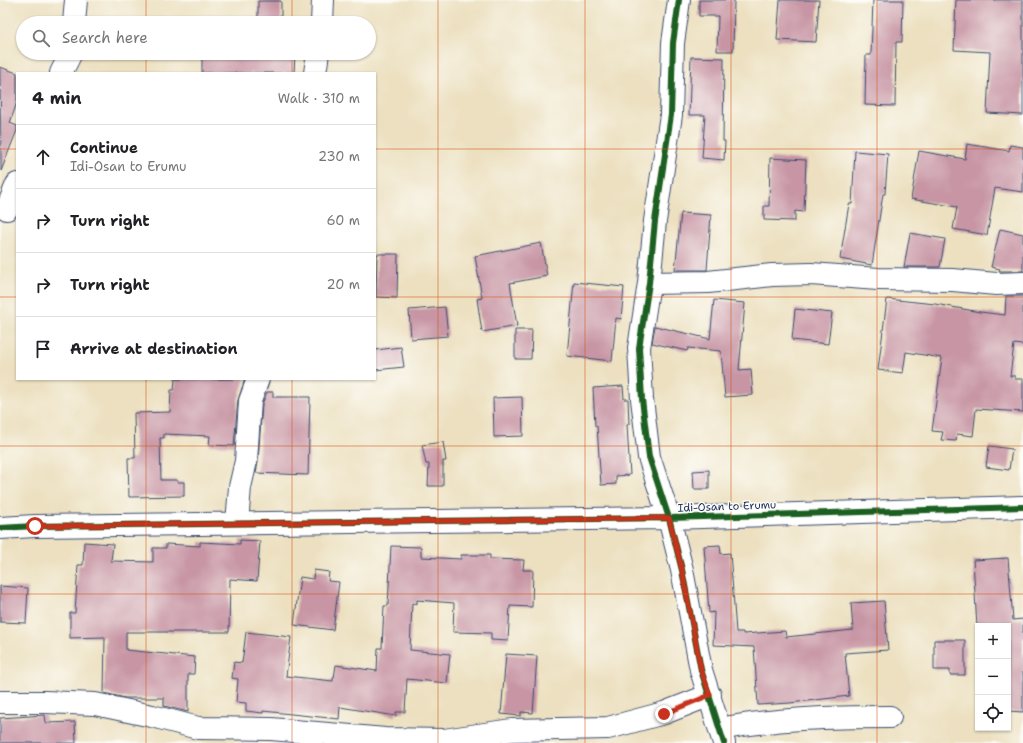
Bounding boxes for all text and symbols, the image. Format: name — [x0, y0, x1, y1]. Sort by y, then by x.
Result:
search box — [16, 16, 376, 60]
icon: search — [30, 27, 52, 49]
text: Search here — [62, 28, 148, 48]
text: 4 min — [32, 87, 82, 109]
text: Walk · 310 m — [278, 90, 360, 107]
text: Continue — [70, 138, 138, 158]
icon: ahead — [32, 146, 54, 168]
text: 230 m — [318, 148, 360, 165]
text: Idi-Osan to Erumu — [70, 158, 187, 175]
icon: right — [32, 210, 54, 232]
text: Turn right — [70, 211, 150, 231]
text: 60 m — [327, 212, 360, 229]
icon: right — [32, 274, 54, 296]
text: Turn right — [70, 275, 150, 295]
text: 20 m — [327, 276, 360, 293]
icon: arrive — [32, 338, 54, 360]
text: Arrive at destination — [70, 339, 238, 359]
street label: Idi-Osan to Erumu — [677, 497, 777, 516]
route start — [26, 517, 44, 535]
map controls — [975, 623, 1011, 731]
button: + — [975, 623, 1011, 659]
button: − — [975, 659, 1011, 695]
button: locate — [975, 695, 1011, 731]
route end — [655, 705, 673, 723]

